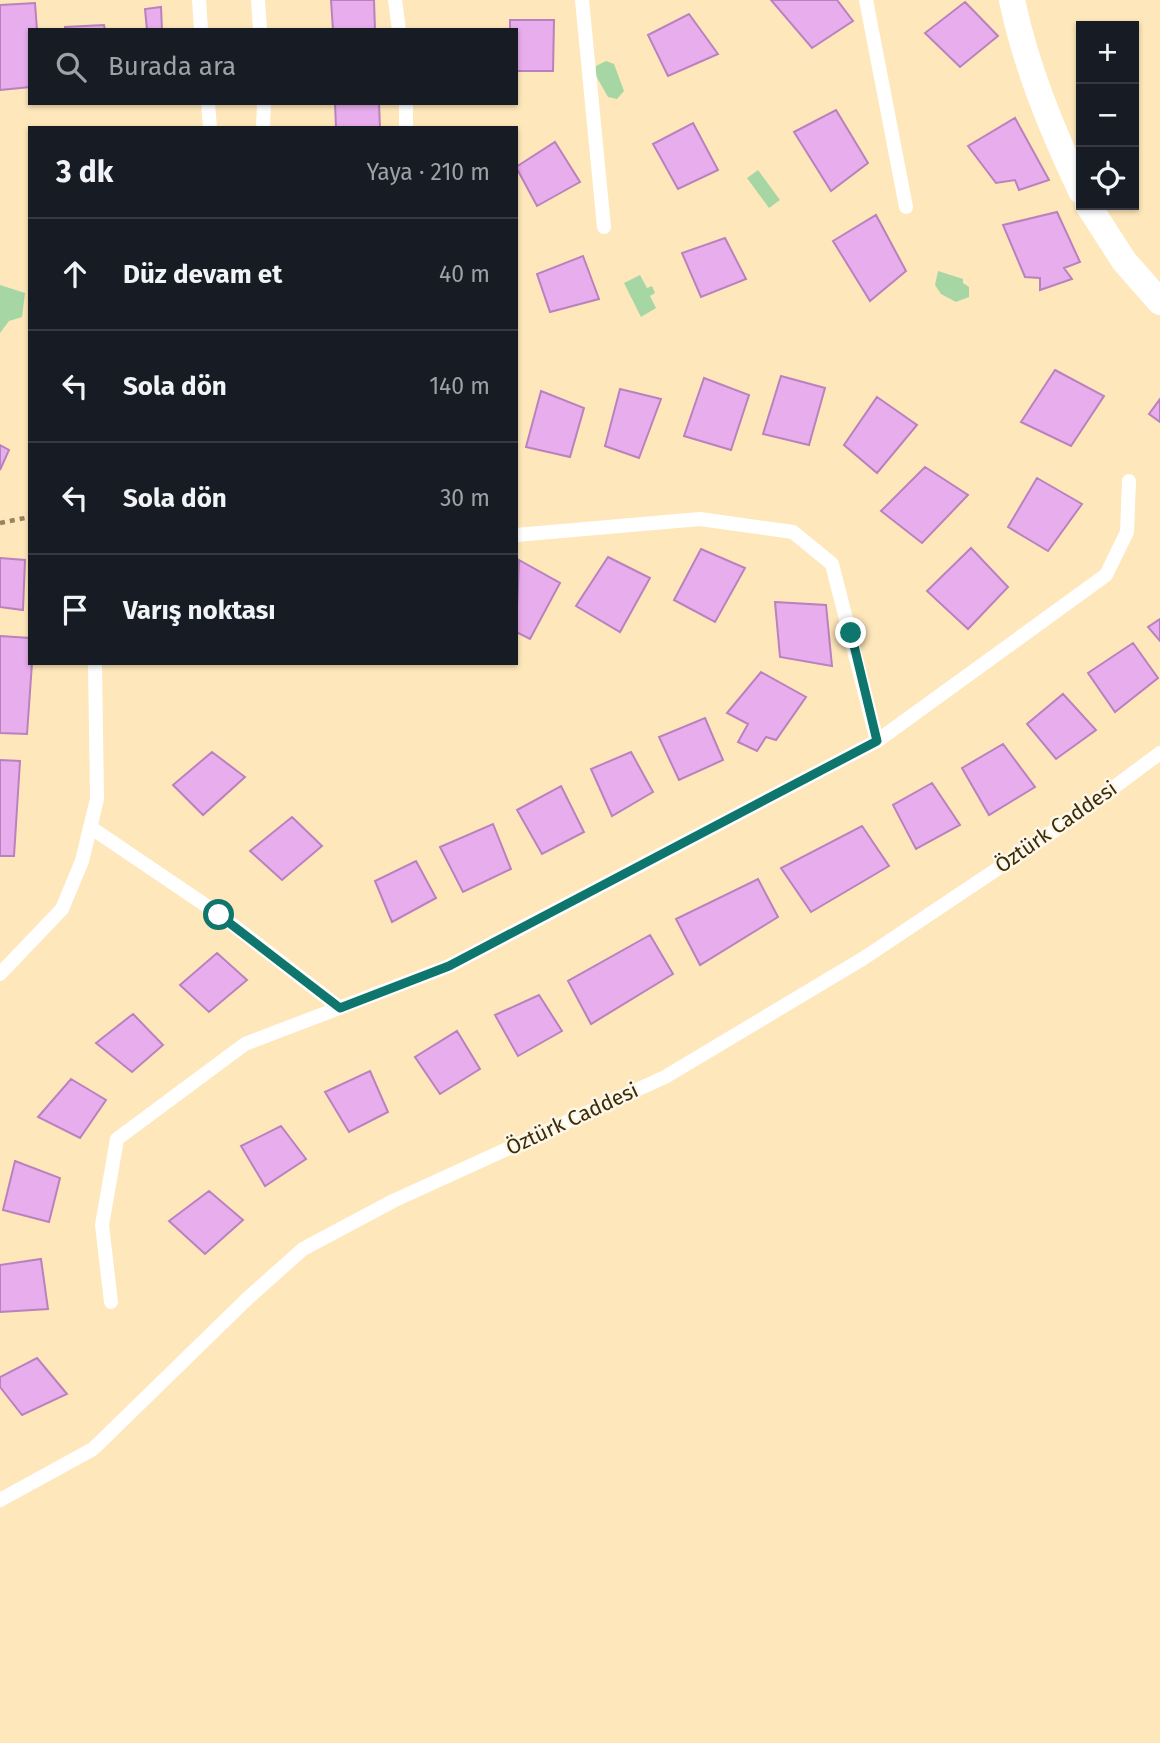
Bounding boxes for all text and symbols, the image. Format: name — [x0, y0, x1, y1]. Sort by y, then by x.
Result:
map controls — [1076, 21, 1139, 210]
button: + — [1076, 21, 1139, 84]
search box — [28, 28, 518, 105]
icon: search — [52, 48, 90, 86]
text: Burada ara — [108, 51, 236, 82]
button: − — [1076, 84, 1139, 147]
button: locate — [1076, 147, 1139, 210]
text: 3 dk — [56, 154, 113, 190]
text: Yaya · 210 m — [366, 158, 490, 186]
icon: ahead — [56, 255, 94, 293]
text: Düz devam et — [123, 259, 282, 290]
text: 40 m — [439, 260, 490, 288]
icon: left — [56, 367, 94, 405]
text: Sola dön — [123, 371, 227, 402]
text: 140 m — [429, 372, 490, 400]
icon: left — [56, 479, 94, 517]
text: Sola dön — [123, 483, 227, 514]
text: 30 m — [440, 484, 490, 512]
icon: arrive — [56, 591, 94, 629]
text: Varış noktası — [123, 595, 276, 626]
route end — [835, 617, 866, 648]
street label: Öztürk Caddesi — [990, 775, 1122, 879]
route start — [203, 899, 234, 930]
street label: Öztürk Caddesi — [502, 1077, 642, 1161]

